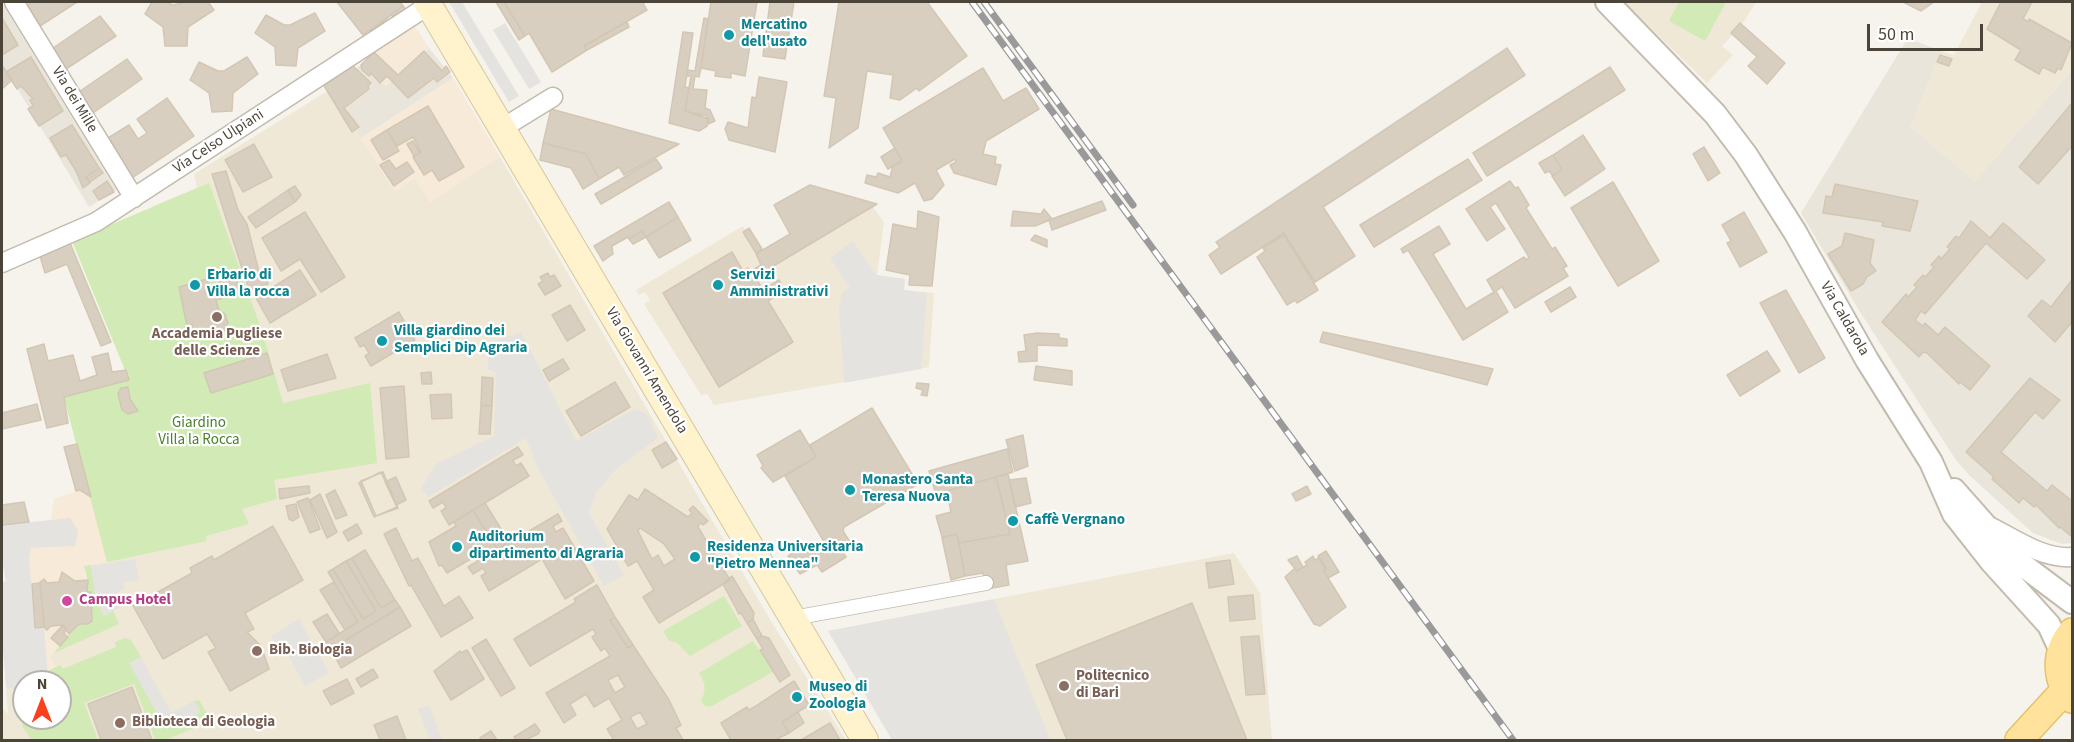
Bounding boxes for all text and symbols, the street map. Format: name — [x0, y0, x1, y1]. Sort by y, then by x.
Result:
scale bar — [1870, 12, 1986, 50]
place label: Mercatino dell'usato — [741, 17, 807, 52]
text: 50 m — [1878, 22, 1914, 47]
marker: Mercatino dell'usato — [722, 28, 736, 42]
street label: Via dei Mille — [47, 64, 101, 136]
street label: Via Celso Ulpiani — [170, 106, 268, 178]
place label: Erbario di Villa la rocca — [207, 267, 290, 302]
place label: Servizi Amministrativi — [730, 267, 828, 302]
marker: Erbario di Villa la rocca — [188, 278, 202, 292]
marker: Servizi Amministrativi — [711, 278, 725, 292]
street label: Via Caldarola — [1816, 279, 1872, 359]
street label: Via Giovanni Amendola — [601, 304, 691, 438]
marker: Accademia Pugliese delle Scienze — [210, 310, 224, 324]
place label: Villa giardino dei Semplici Dip Agraria — [394, 323, 527, 358]
place label: Accademia Pugliese delle Scienze — [152, 326, 282, 361]
marker: Villa giardino dei Semplici Dip Agraria — [375, 334, 389, 348]
park label: Giardino Villa la Rocca — [158, 415, 240, 450]
place label: Monastero Santa Teresa Nuova — [862, 472, 973, 507]
marker: Monastero Santa Teresa Nuova — [843, 483, 857, 497]
place label: Caffè Vergnano — [1025, 512, 1125, 530]
marker: Caffè Vergnano — [1006, 514, 1020, 528]
place label: Auditorium dipartimento di Agraria — [469, 529, 624, 564]
place label: Residenza Universitaria "Pietro Mennea" — [707, 539, 863, 574]
marker: Auditorium dipartimento di Agraria — [450, 540, 464, 554]
marker: Residenza Universitaria "Pietro Mennea" — [688, 550, 702, 564]
place label: Campus Hotel — [79, 592, 171, 610]
marker: Campus Hotel — [60, 594, 74, 608]
place label: Bib. Biologia — [269, 642, 352, 660]
marker: Bib. Biologia — [250, 644, 264, 658]
place label: Politecnico di Bari — [1076, 668, 1149, 703]
north arrow — [12, 670, 72, 730]
text: N — [37, 673, 47, 695]
place label: Museo di Zoologia — [809, 679, 867, 714]
marker: Politecnico di Bari — [1057, 679, 1071, 693]
marker: Museo di Zoologia — [790, 690, 804, 704]
place label: Biblioteca di Geologia — [132, 714, 275, 732]
marker: Biblioteca di Geologia — [113, 716, 127, 730]

